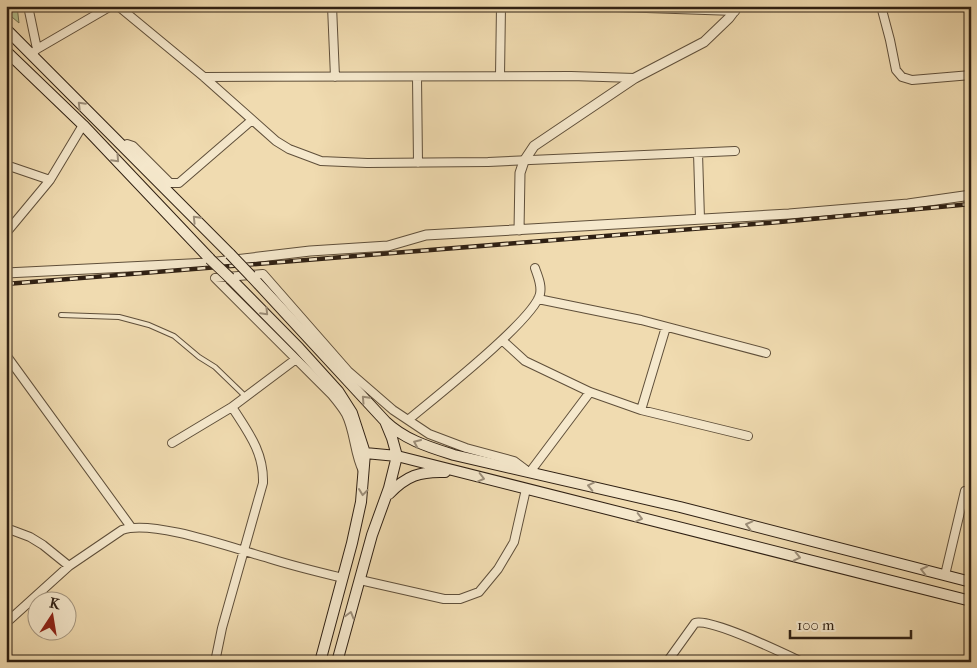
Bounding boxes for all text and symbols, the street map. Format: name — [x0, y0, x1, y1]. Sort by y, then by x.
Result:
one-way arrow — [78, 101, 87, 110]
one-way arrow — [110, 153, 119, 162]
one-way arrow — [193, 216, 202, 225]
one-way arrow — [259, 307, 268, 316]
one-way arrow — [362, 396, 371, 405]
one-way arrow — [413, 438, 422, 449]
one-way arrow — [477, 472, 486, 483]
one-way arrow — [587, 481, 596, 492]
one-way arrow — [358, 488, 369, 496]
one-way arrow — [634, 512, 642, 522]
one-way arrow — [745, 520, 754, 531]
one-way arrow — [792, 551, 801, 562]
one-way arrow — [919, 565, 928, 576]
north arrow — [28, 590, 78, 640]
text: K — [48, 594, 62, 613]
scale bar — [790, 608, 911, 640]
one-way arrow — [344, 610, 355, 619]
text: 100 m — [797, 616, 835, 634]

